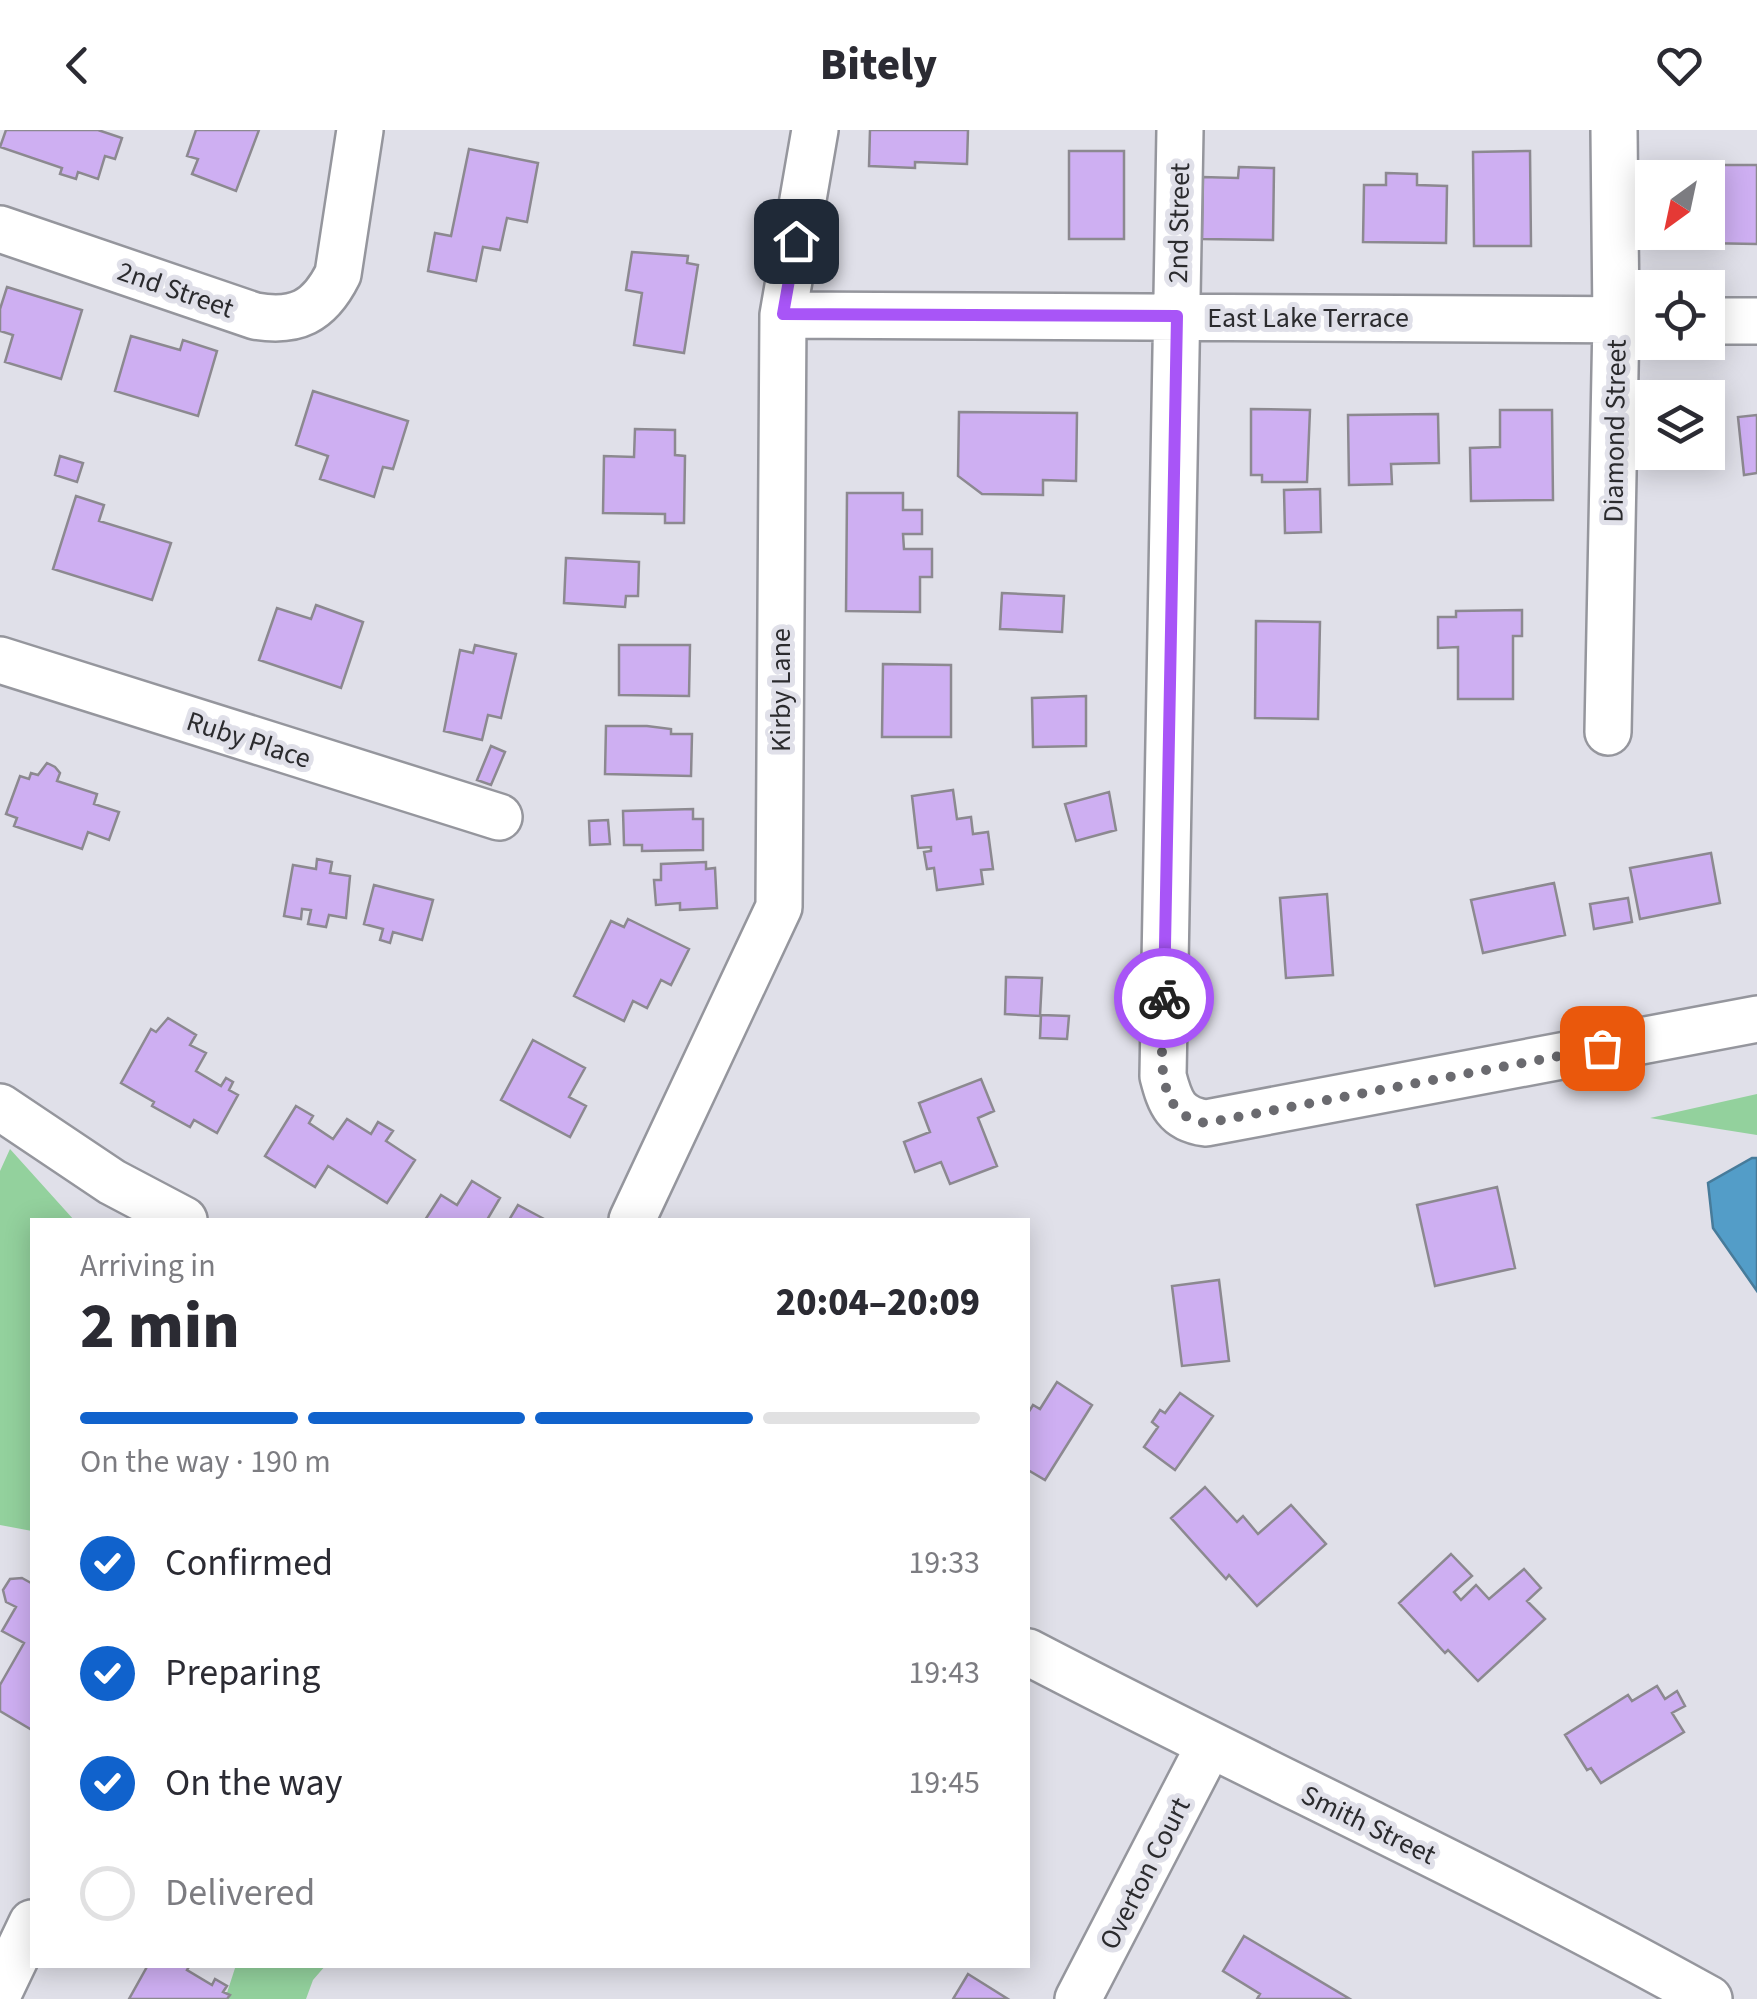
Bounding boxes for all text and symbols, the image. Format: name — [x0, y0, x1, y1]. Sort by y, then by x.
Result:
text: Bitely — [820, 33, 937, 97]
icon: back — [50, 38, 105, 93]
icon: heart — [1652, 38, 1707, 93]
north arrow — [1635, 160, 1725, 250]
map controls — [1635, 160, 1725, 470]
street label: 2nd Street — [1158, 162, 1200, 284]
pin — [754, 199, 839, 284]
icon: home — [769, 214, 824, 269]
street label: 2nd Street — [112, 251, 240, 329]
button: locate — [1635, 270, 1725, 360]
street label: East Lake Terrace — [1207, 298, 1409, 338]
street label: Diamond Street — [1593, 339, 1637, 523]
button: layers — [1635, 380, 1725, 470]
street label: Kirby Lane — [761, 628, 801, 752]
street label: Ruby Place — [181, 701, 316, 779]
courier — [1114, 948, 1214, 1048]
icon: bike — [1137, 971, 1192, 1026]
pin — [1560, 1006, 1645, 1091]
icon: bag — [1575, 1021, 1630, 1076]
text: Arriving in — [80, 1243, 216, 1289]
text: 20:04–20:09 — [776, 1276, 980, 1330]
text: 2 min — [80, 1280, 240, 1373]
text: On the way · 190 m — [80, 1439, 331, 1485]
icon: check — [80, 1536, 135, 1591]
text: Confirmed — [165, 1536, 333, 1590]
text: 19:33 — [908, 1540, 980, 1586]
icon: check — [80, 1646, 135, 1701]
text: Preparing — [165, 1646, 320, 1700]
text: 19:43 — [908, 1650, 980, 1696]
icon: check — [80, 1756, 135, 1811]
text: On the way — [165, 1756, 342, 1810]
text: 19:45 — [908, 1760, 980, 1806]
street label: Smith Street — [1294, 1775, 1443, 1875]
street label: Overton Court — [1089, 1790, 1201, 1956]
text: Delivered — [165, 1866, 315, 1920]

